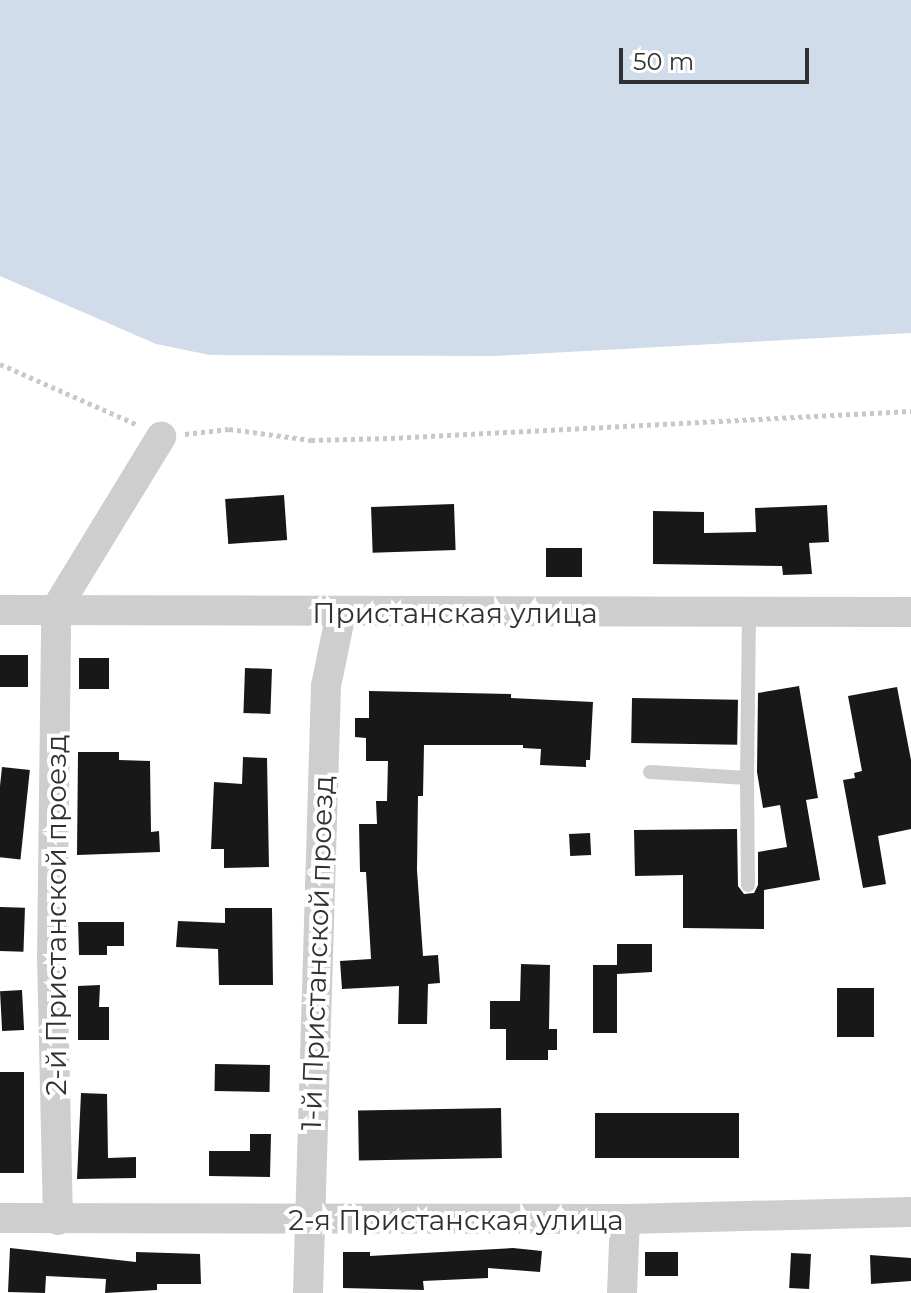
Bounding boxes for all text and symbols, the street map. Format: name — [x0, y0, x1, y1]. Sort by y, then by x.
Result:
scale bar — [623, 32, 813, 82]
text: 50 m — [633, 47, 694, 76]
street label: Пристанская улица — [312, 596, 598, 630]
street label: 2-й Пристанской проезд — [39, 735, 73, 1095]
street label: 1-й Пристанской проезд — [294, 775, 340, 1131]
street label: 2-я Пристанская улица — [288, 1203, 624, 1237]

